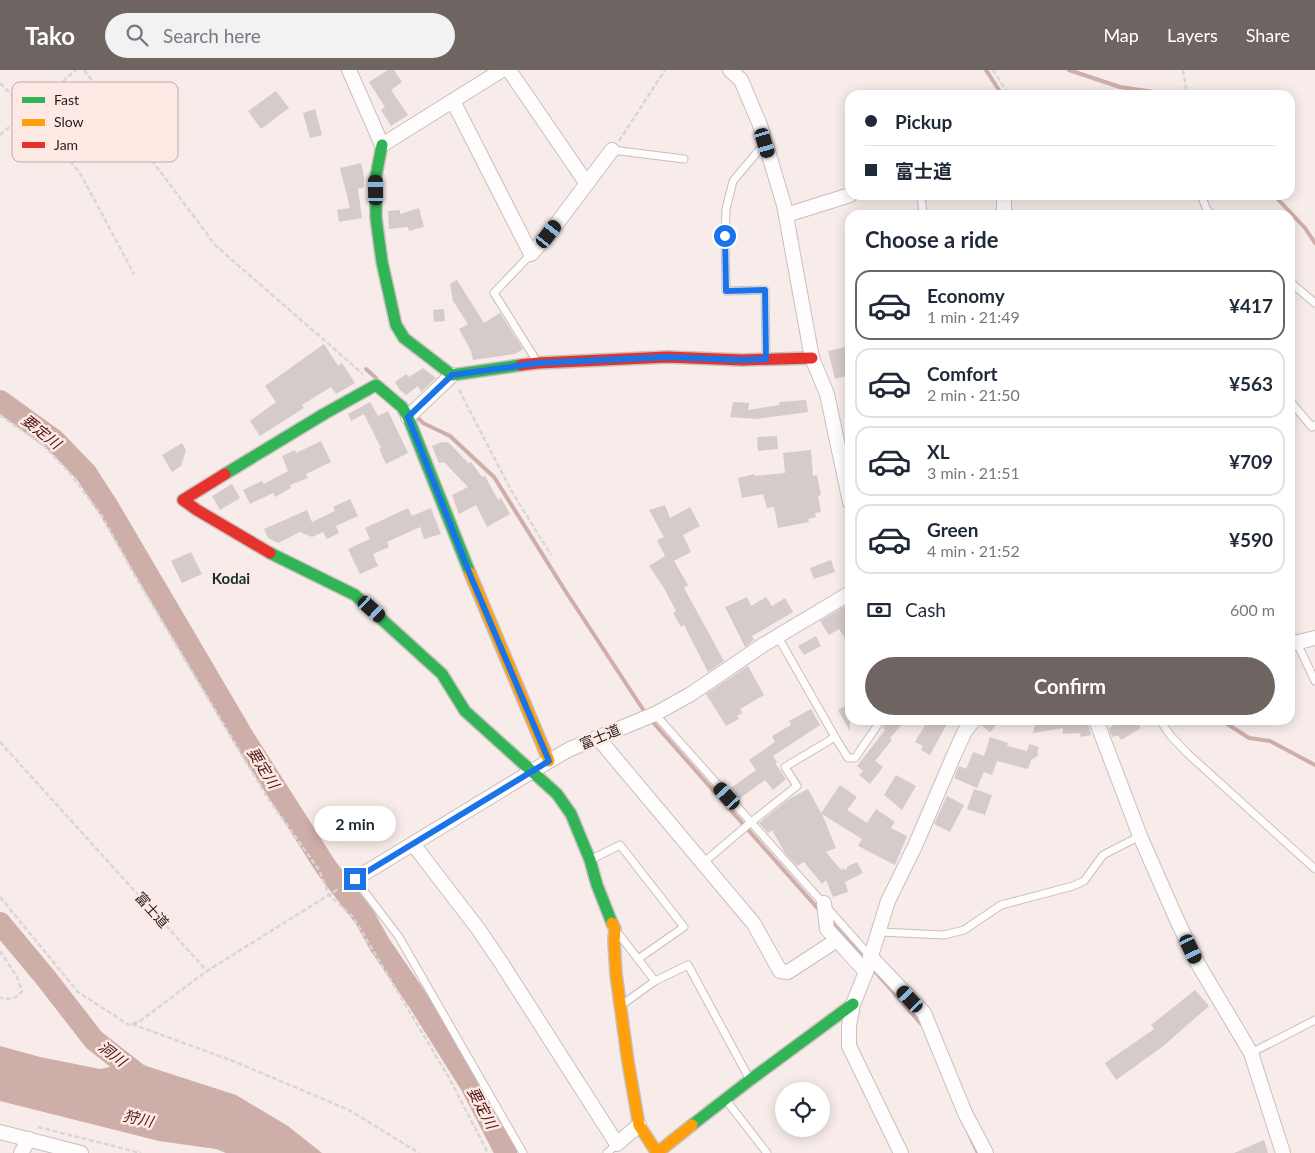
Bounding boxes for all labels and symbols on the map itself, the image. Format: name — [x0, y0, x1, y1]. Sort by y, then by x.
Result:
legend — [12, 82, 178, 162]
text: Fast — [54, 91, 79, 108]
text: Slow — [54, 113, 84, 130]
car — [753, 126, 776, 160]
text: Jam — [54, 136, 78, 153]
car — [368, 175, 383, 205]
car — [533, 218, 564, 250]
route start — [714, 225, 736, 247]
water label: 要定川 — [18, 410, 66, 453]
district label: Kodai — [212, 569, 250, 587]
car — [355, 593, 388, 625]
street label: 富士道 — [577, 721, 622, 753]
water label: 要定川 — [244, 744, 284, 793]
car — [711, 780, 742, 812]
callout: 2 min — [314, 806, 396, 842]
route end — [344, 868, 366, 890]
street label: 富士道 — [132, 888, 173, 931]
car — [1177, 932, 1204, 966]
car — [894, 983, 925, 1015]
water label: 洞川 — [95, 1037, 132, 1071]
water label: 要定川 — [464, 1083, 502, 1133]
water label: 狩川 — [122, 1106, 157, 1131]

